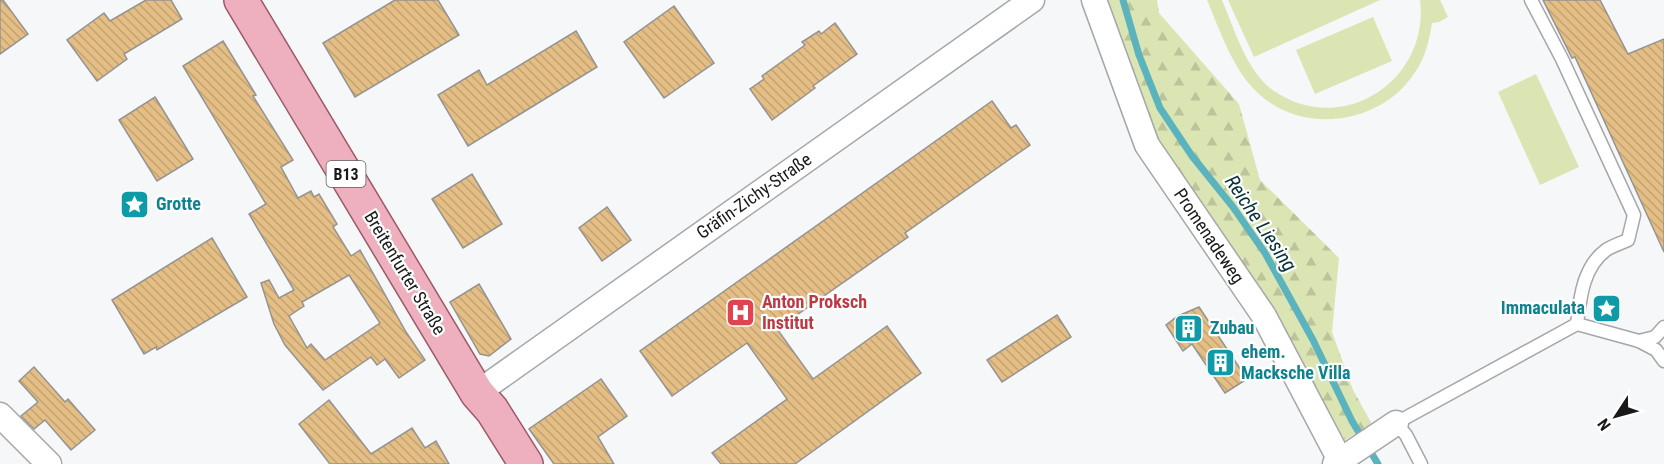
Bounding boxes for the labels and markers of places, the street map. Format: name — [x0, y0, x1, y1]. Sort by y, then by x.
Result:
place icon: Grotte — [119, 188, 151, 220]
place label: Grotte — [156, 193, 201, 214]
place label: Anton Proksch Institut — [762, 291, 867, 333]
place icon: Immaculata — [1590, 292, 1622, 324]
hospital icon: Anton Proksch Institut — [725, 296, 757, 328]
place label: Immaculata — [1501, 297, 1585, 318]
building icon: Zubau — [1173, 312, 1205, 344]
place label: Zubau — [1210, 317, 1254, 338]
place label: ehem. Macksche Villa — [1241, 341, 1351, 383]
building icon: ehem. Macksche Villa — [1204, 346, 1236, 378]

